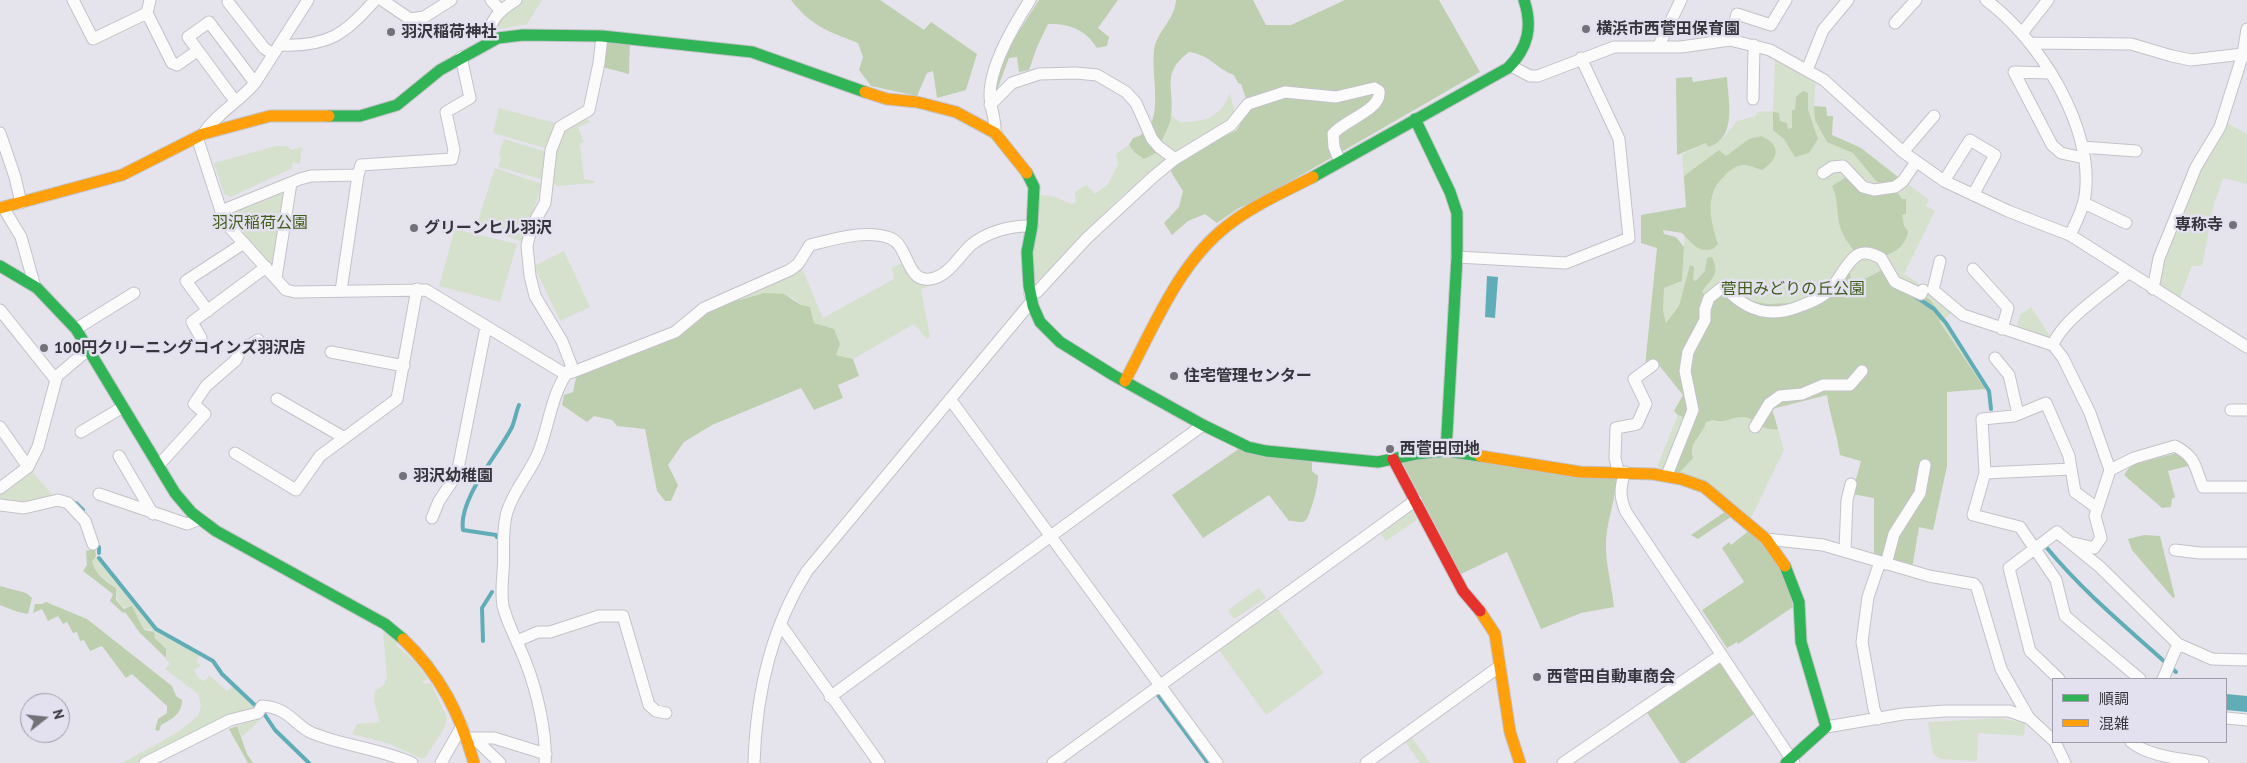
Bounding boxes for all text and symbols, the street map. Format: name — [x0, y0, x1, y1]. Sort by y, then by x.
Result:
place label: 横浜市西菅田保育園 — [1596, 19, 1740, 39]
place label: 羽沢稲荷神社 — [401, 22, 497, 42]
marker: 横浜市西菅田保育園 — [1580, 23, 1592, 35]
marker: 羽沢稲荷神社 — [385, 26, 397, 38]
park label: 羽沢稲荷公園 — [212, 213, 308, 233]
place label: 専称寺 — [2175, 215, 2223, 235]
place label: グリーンヒル羽沢 — [424, 218, 552, 238]
marker: 専称寺 — [2227, 219, 2239, 231]
marker: グリーンヒル羽沢 — [408, 222, 420, 234]
park label: 菅田みどりの丘公園 — [1721, 279, 1865, 299]
place label: 100円クリーニングコインズ羽沢店 — [54, 338, 305, 358]
marker: 100円クリーニングコインズ羽沢店 — [38, 342, 50, 354]
place label: 住宅管理センター — [1184, 366, 1312, 386]
marker: 住宅管理センター — [1168, 370, 1180, 382]
place label: 西菅田団地 — [1400, 439, 1480, 459]
marker: 西菅田団地 — [1384, 443, 1396, 455]
place label: 羽沢幼稚園 — [413, 466, 493, 486]
marker: 羽沢幼稚園 — [397, 470, 409, 482]
place label: 西菅田自動車商会 — [1547, 667, 1675, 687]
marker: 西菅田自動車商会 — [1531, 671, 1543, 683]
legend — [2052, 678, 2227, 743]
text: 順調 — [2099, 689, 2129, 708]
north arrow — [20, 693, 70, 743]
text: N — [49, 707, 68, 721]
text: 混雑 — [2099, 714, 2129, 733]

